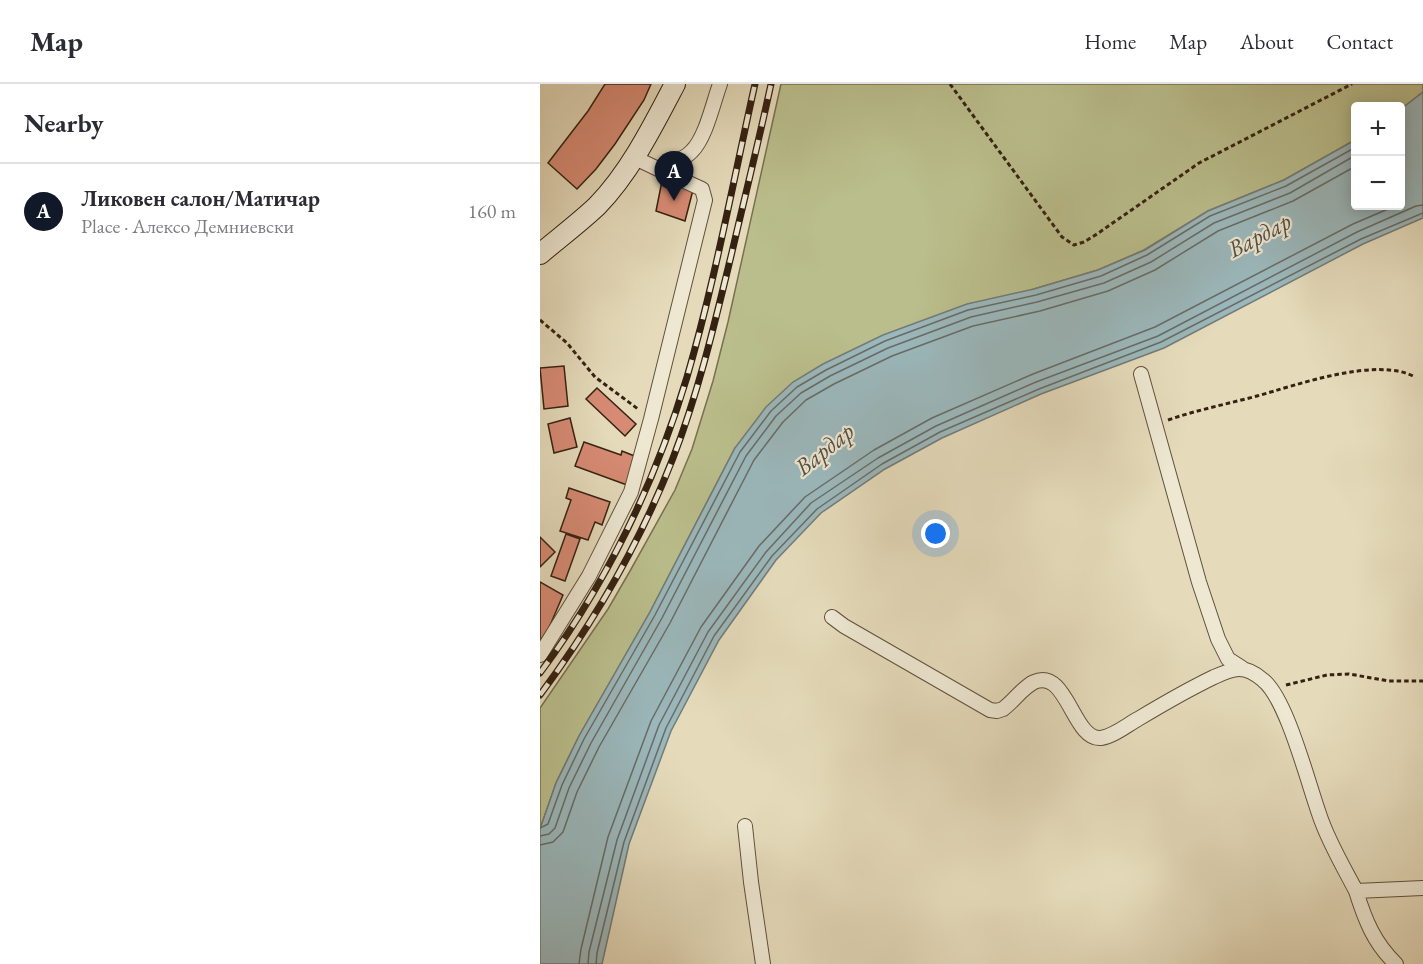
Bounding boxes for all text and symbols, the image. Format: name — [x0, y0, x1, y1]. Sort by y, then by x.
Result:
text: Map — [30, 23, 83, 59]
text: Home — [1084, 28, 1136, 55]
text: Map — [1169, 28, 1207, 55]
text: About — [1240, 28, 1293, 55]
text: Contact — [1326, 28, 1393, 55]
map controls — [1351, 102, 1405, 210]
button: + — [1351, 102, 1405, 156]
text: Nearby — [24, 106, 104, 140]
pin: A — [654, 152, 694, 201]
button: − — [1351, 156, 1405, 210]
text: Ликовен салон/Матичар — [81, 184, 320, 213]
text: A — [36, 198, 51, 224]
text: 160 m — [468, 198, 516, 224]
water label: Вардар — [1221, 205, 1296, 265]
text: Place · Алексо Демниевски — [81, 213, 294, 239]
water label: Вардар — [787, 415, 860, 483]
your location — [921, 519, 950, 548]

